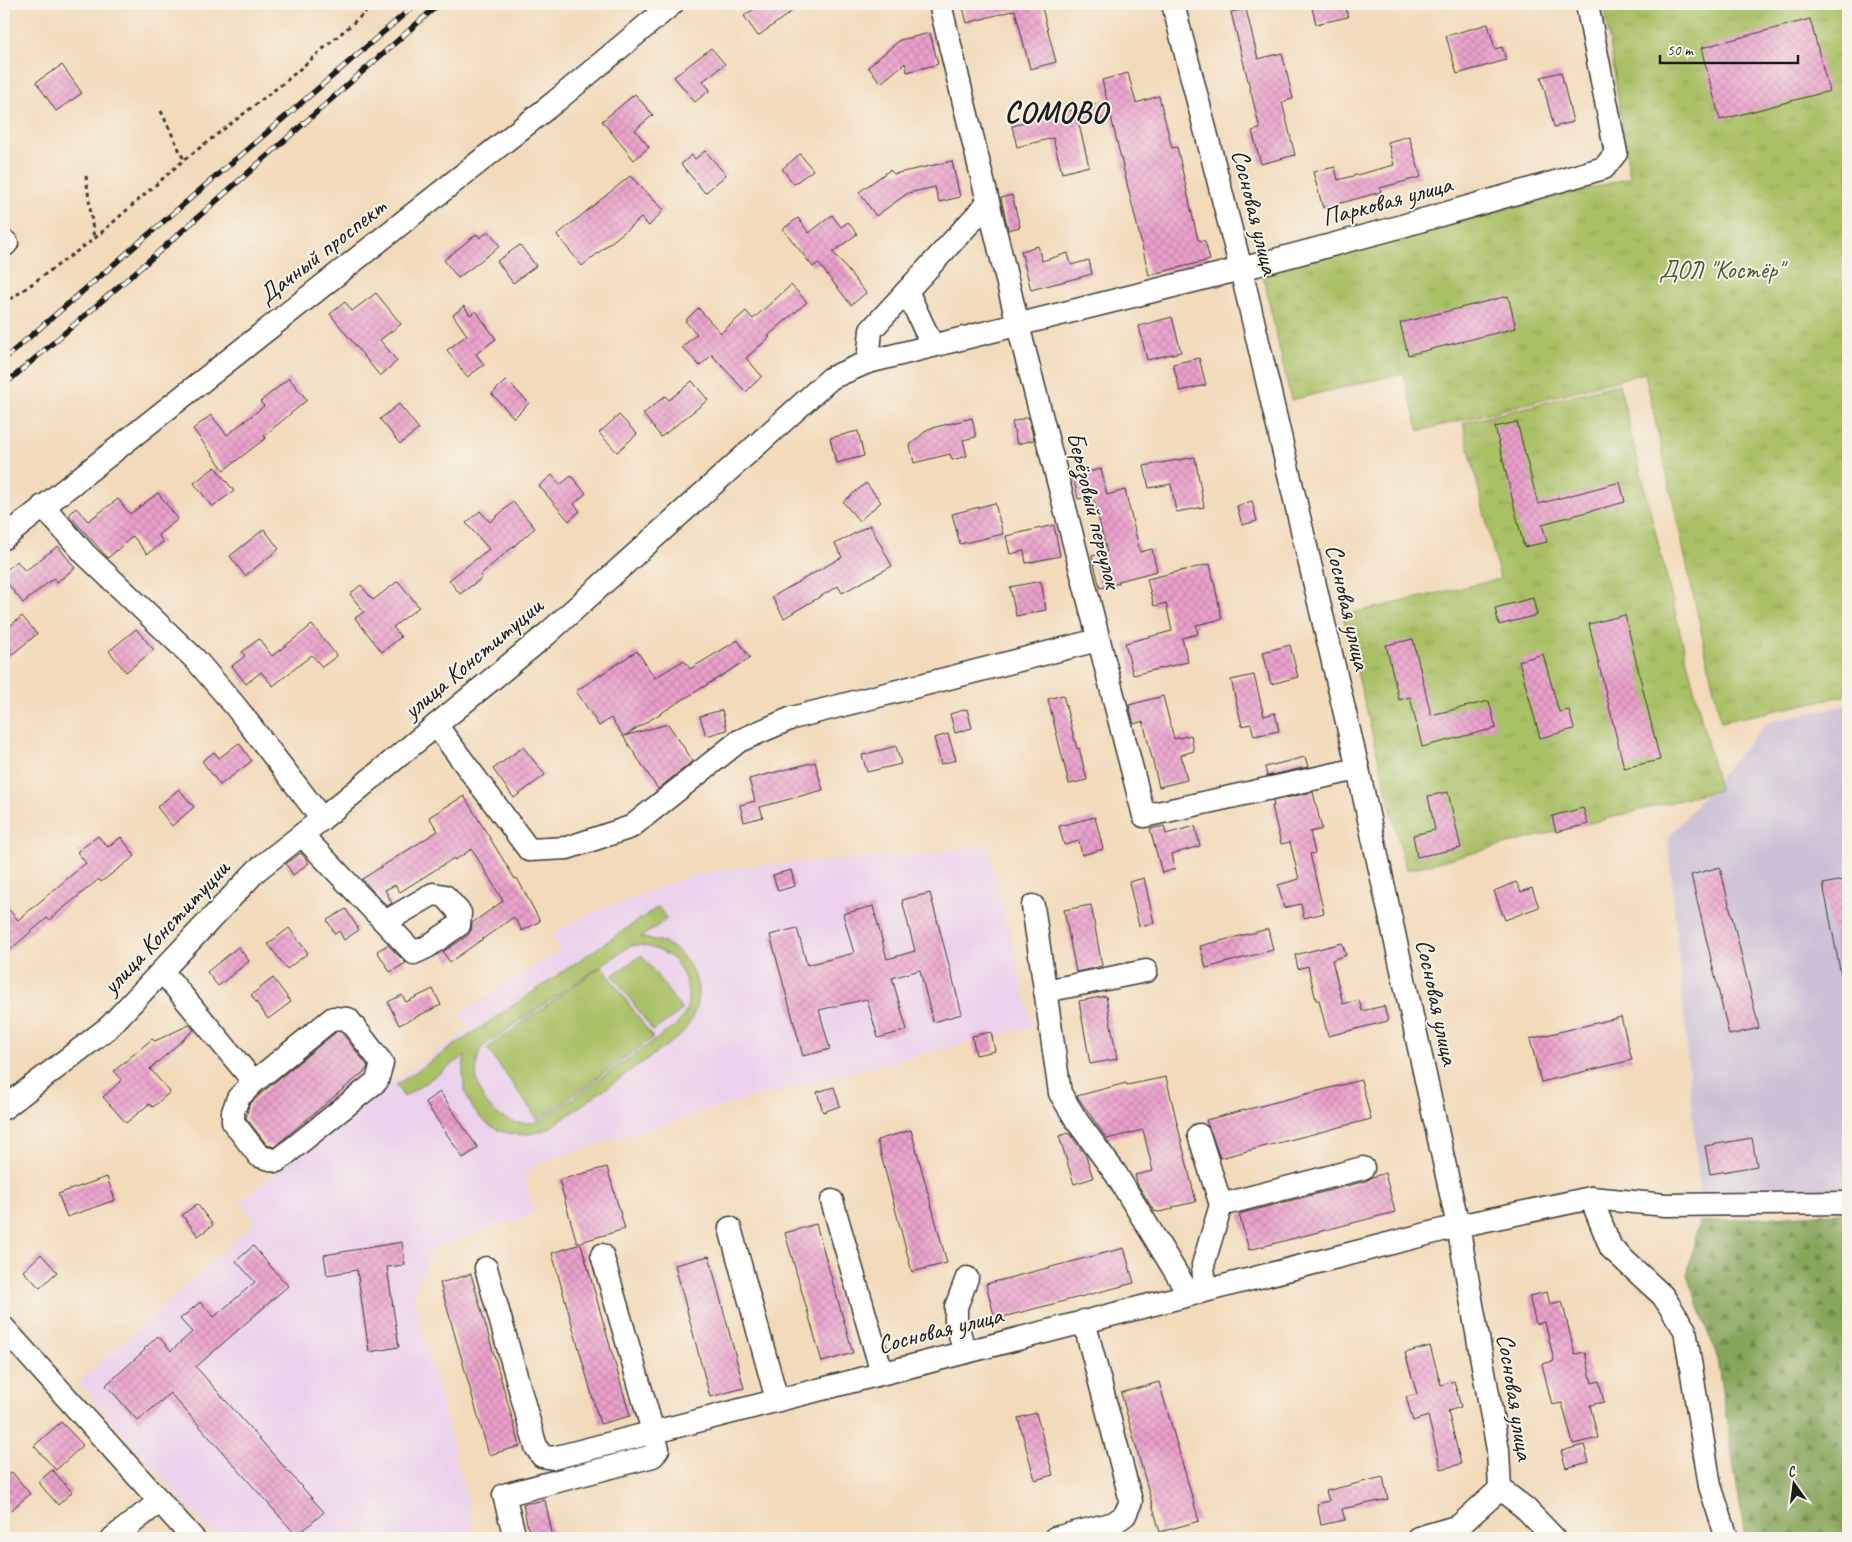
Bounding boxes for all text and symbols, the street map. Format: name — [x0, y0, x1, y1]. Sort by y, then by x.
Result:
scale bar — [1660, 32, 1797, 64]
text: 50 m — [1667, 41, 1694, 60]
district label: СОМОВО — [1004, 93, 1111, 131]
street label: Сосновая улица — [1224, 146, 1286, 280]
street label: Парковая улица — [1319, 168, 1457, 234]
street label: Дачный проспект — [251, 190, 394, 311]
park label: ДОЛ "Костёр" — [1659, 254, 1788, 286]
street label: Берёзовый переулок — [1058, 428, 1130, 595]
street label: Сосновая улица — [1318, 541, 1378, 675]
street label: улица Конституции — [395, 589, 551, 727]
street label: улица Конституции — [94, 851, 238, 1003]
street label: Сосновая улица — [1408, 936, 1466, 1070]
street label: Сосновая улица — [874, 1299, 1008, 1361]
street label: Сосновая улица — [1489, 1331, 1541, 1465]
north arrow — [1770, 1460, 1820, 1510]
text: С — [1786, 1462, 1798, 1481]

